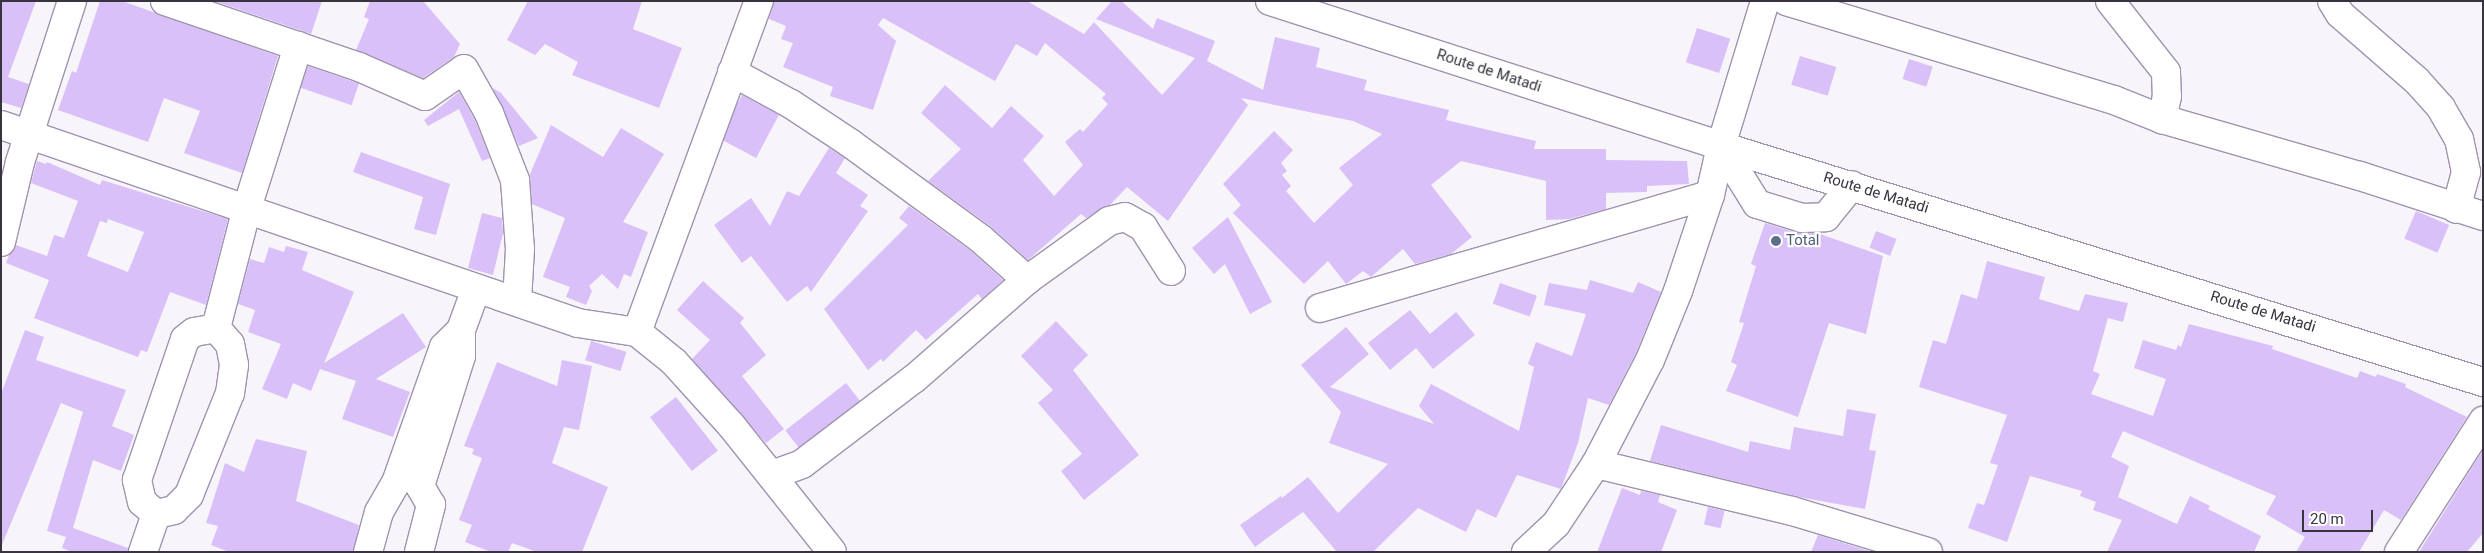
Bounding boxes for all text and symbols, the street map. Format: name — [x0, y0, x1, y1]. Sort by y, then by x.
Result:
street label: Route de Matadi — [1434, 46, 1544, 96]
street label: Route de Matadi — [1821, 168, 1931, 218]
place label: Total — [1786, 232, 1819, 250]
marker: Total — [1770, 235, 1782, 247]
street label: Route de Matadi — [2208, 287, 2318, 337]
scale bar — [2304, 500, 2375, 532]
text: 20 m — [2310, 510, 2344, 528]

